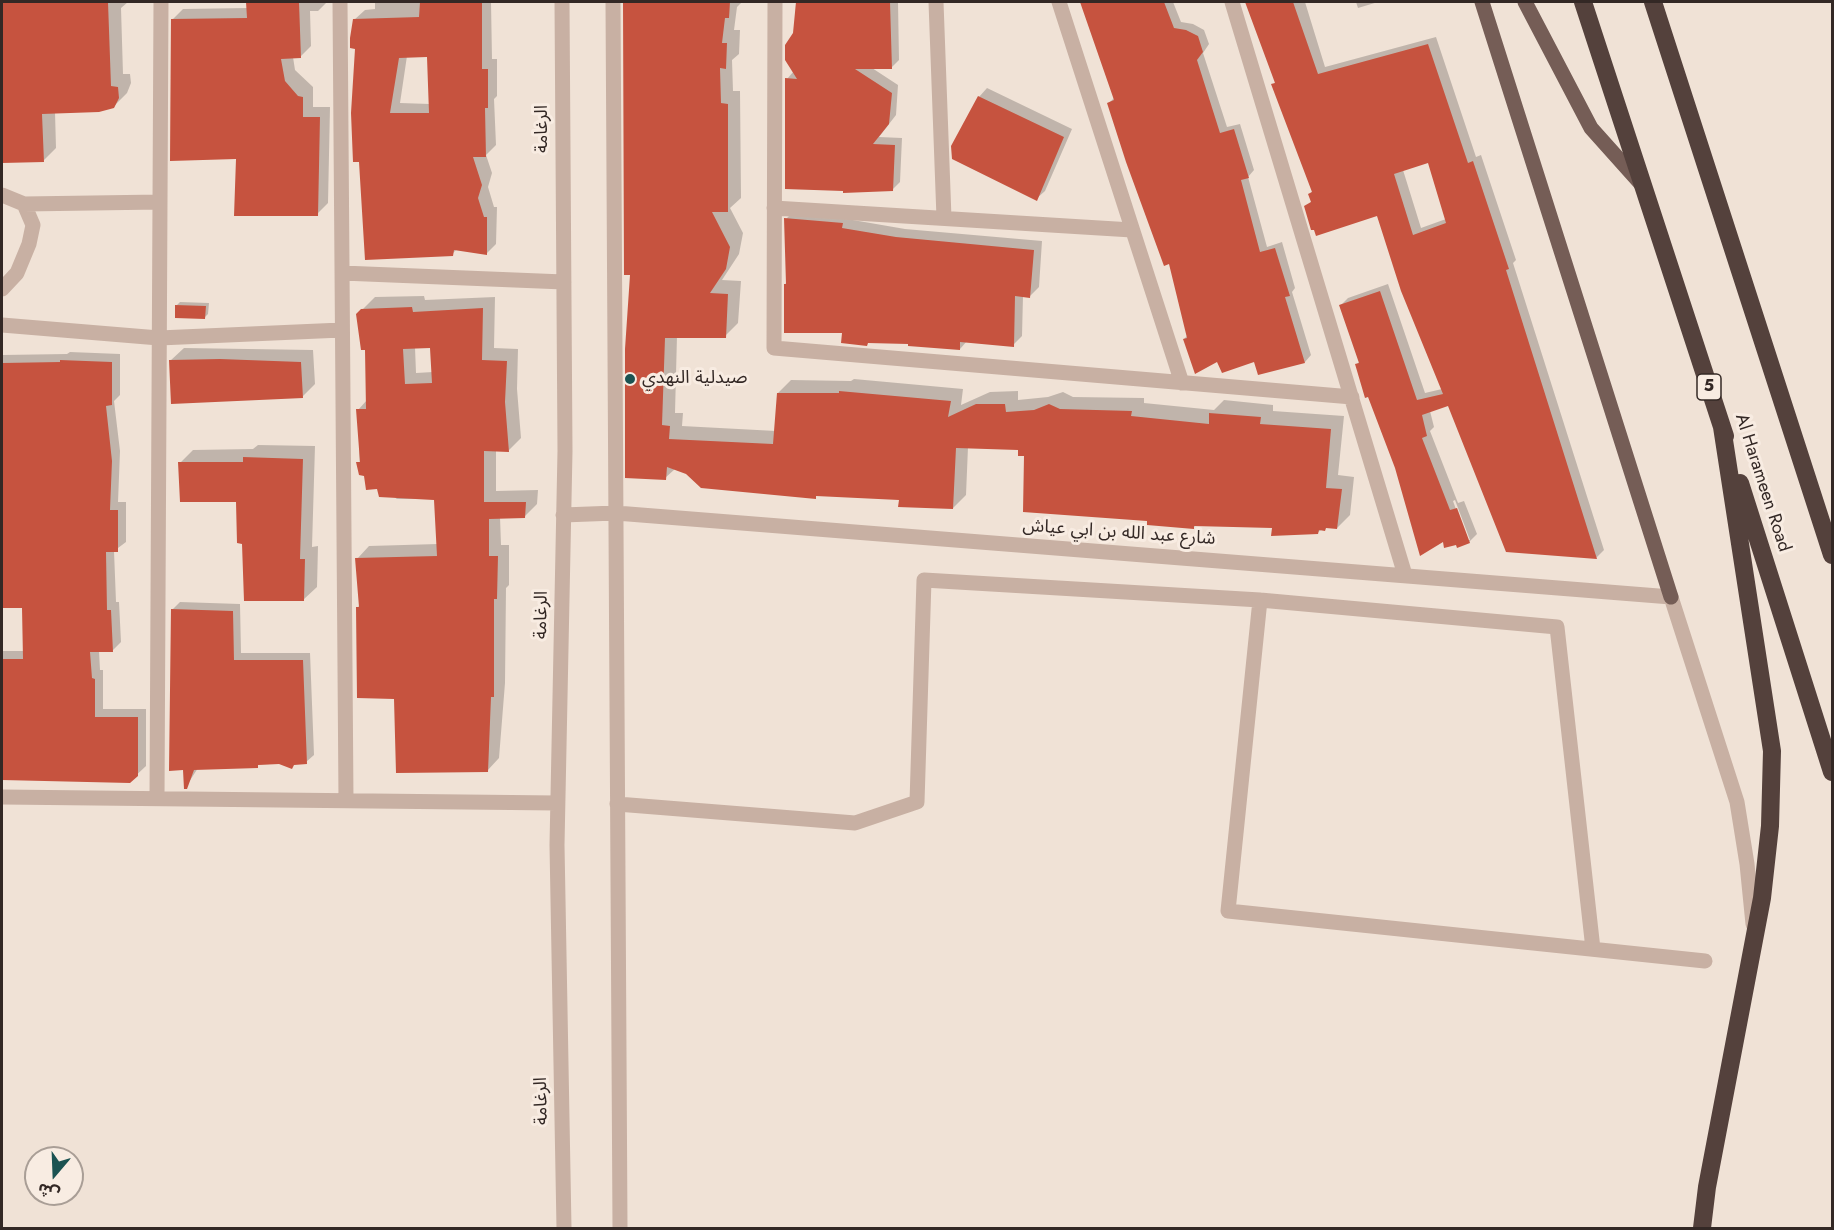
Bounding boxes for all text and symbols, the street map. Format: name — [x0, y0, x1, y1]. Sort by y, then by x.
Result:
street label: الرغامة — [532, 105, 554, 153]
place label: صيدلية النهدي — [642, 368, 748, 390]
marker: صيدلية النهدي — [623, 372, 637, 386]
road number: 5 — [1697, 374, 1721, 400]
street label: Al Harameen Road — [1729, 411, 1795, 555]
street label: شارع عبد الله بن ابي عياش — [1022, 515, 1216, 551]
street label: الرغامة — [531, 591, 553, 639]
street label: الرغامة — [531, 1077, 553, 1125]
north arrow — [24, 1146, 84, 1206]
text: ش — [35, 1177, 63, 1206]

